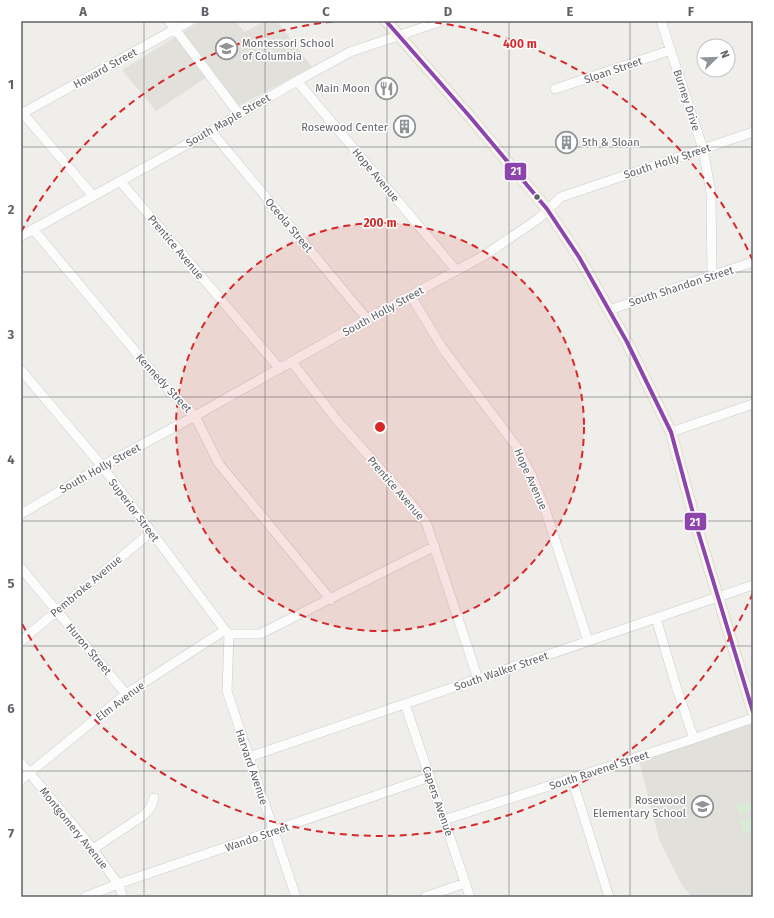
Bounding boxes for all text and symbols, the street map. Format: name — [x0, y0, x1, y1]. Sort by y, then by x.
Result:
text: A — [78, 4, 87, 19]
text: B — [201, 4, 209, 19]
text: C — [322, 4, 330, 19]
text: D — [444, 4, 453, 19]
text: E — [567, 4, 574, 19]
text: F — [688, 4, 695, 19]
school or university icon: Montessori School of Columbia — [214, 36, 240, 62]
place label: Montessori School of Columbia — [242, 37, 334, 63]
text: 400 m — [503, 37, 537, 51]
north arrow — [696, 38, 736, 78]
street label: Howard Street — [71, 46, 139, 91]
text: N — [717, 48, 732, 60]
street label: Sloan Street — [582, 54, 644, 86]
street label: Burney Drive — [670, 68, 703, 133]
restaurant icon: Main Moon — [373, 75, 399, 101]
text: 1 — [8, 77, 14, 92]
place label: Main Moon — [315, 82, 370, 95]
street label: South Maple Street — [184, 91, 273, 150]
building icon: Rosewood Center — [391, 114, 417, 140]
place label: Rosewood Center — [301, 121, 389, 134]
building icon: 5th & Sloan — [554, 129, 580, 155]
place label: 5th & Sloan — [582, 136, 640, 149]
street label: South Holly Street — [622, 141, 712, 182]
street label: Hope Avenue — [349, 146, 402, 205]
line badge: 21 — [504, 162, 527, 181]
text: 21 — [511, 165, 521, 178]
unlabelled marker — [532, 192, 542, 202]
street label: Oceola Street — [262, 195, 315, 255]
text: 2 — [8, 202, 15, 217]
street label: Prentice Avenue — [145, 212, 206, 282]
text: 200 m — [363, 216, 397, 230]
street label: South Shandon Street — [627, 263, 735, 310]
street label: South Holly Street — [340, 284, 426, 339]
text: 3 — [7, 327, 15, 342]
street label: Kennedy Street — [133, 351, 194, 416]
centre of rings — [373, 420, 387, 434]
street label: South Holly Street — [57, 441, 143, 496]
street label: Hope Avenue — [511, 446, 550, 512]
text: 4 — [7, 452, 15, 467]
street label: Prentice Avenue — [364, 454, 427, 523]
street label: Superior Street — [106, 476, 162, 544]
line badge: 21 — [684, 512, 707, 531]
text: 21 — [690, 516, 700, 529]
street label: Pembroke Avenue — [48, 553, 125, 620]
text: 5 — [8, 576, 15, 591]
street label: Huron Street — [63, 621, 114, 678]
street label: South Walker Street — [452, 649, 550, 694]
street label: Elm Avenue — [93, 679, 147, 724]
text: 6 — [7, 701, 15, 716]
street label: Harvard Avenue — [233, 728, 271, 807]
street label: South Ravenel Street — [548, 748, 651, 793]
street label: Capers Avenue — [419, 764, 456, 838]
street label: Montgomery Avenue — [37, 785, 111, 872]
school or university icon: Rosewood Elementary School — [689, 793, 715, 819]
place label: Rosewood Elementary School — [593, 794, 686, 820]
street label: Wando Street — [223, 820, 291, 855]
text: 7 — [8, 826, 14, 841]

